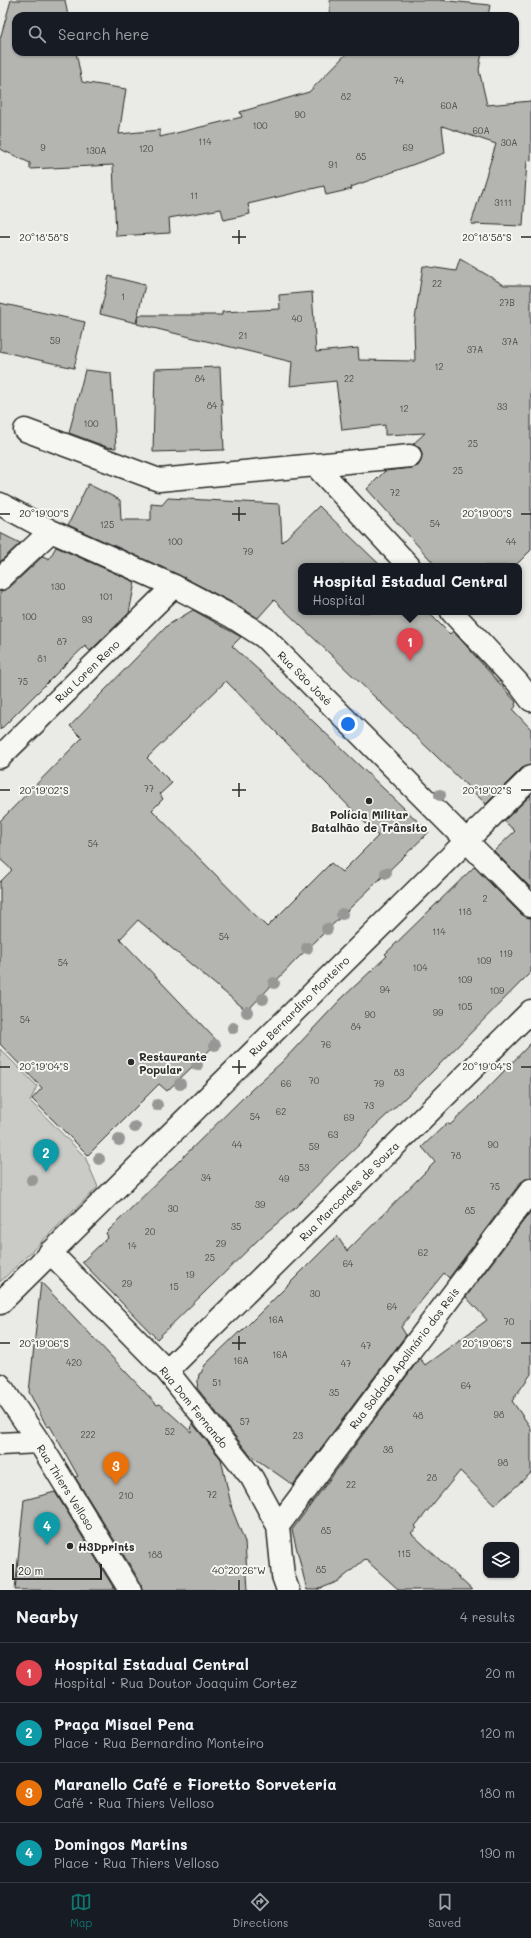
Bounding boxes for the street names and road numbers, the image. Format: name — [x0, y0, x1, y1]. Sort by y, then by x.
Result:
street label: Rua Loren Reno — [52, 636, 123, 706]
street label: Rua São José — [275, 648, 336, 709]
street label: Rua Bernardino Monteiro — [246, 952, 353, 1059]
street label: Rua Marcondes de Souza — [296, 1138, 402, 1244]
street label: Rua Soldado Apolinário dos Reis — [346, 1284, 462, 1432]
street label: Rua Dom Fernando — [156, 1363, 232, 1451]
street label: Rua Thiers Velloso — [34, 1441, 99, 1533]

